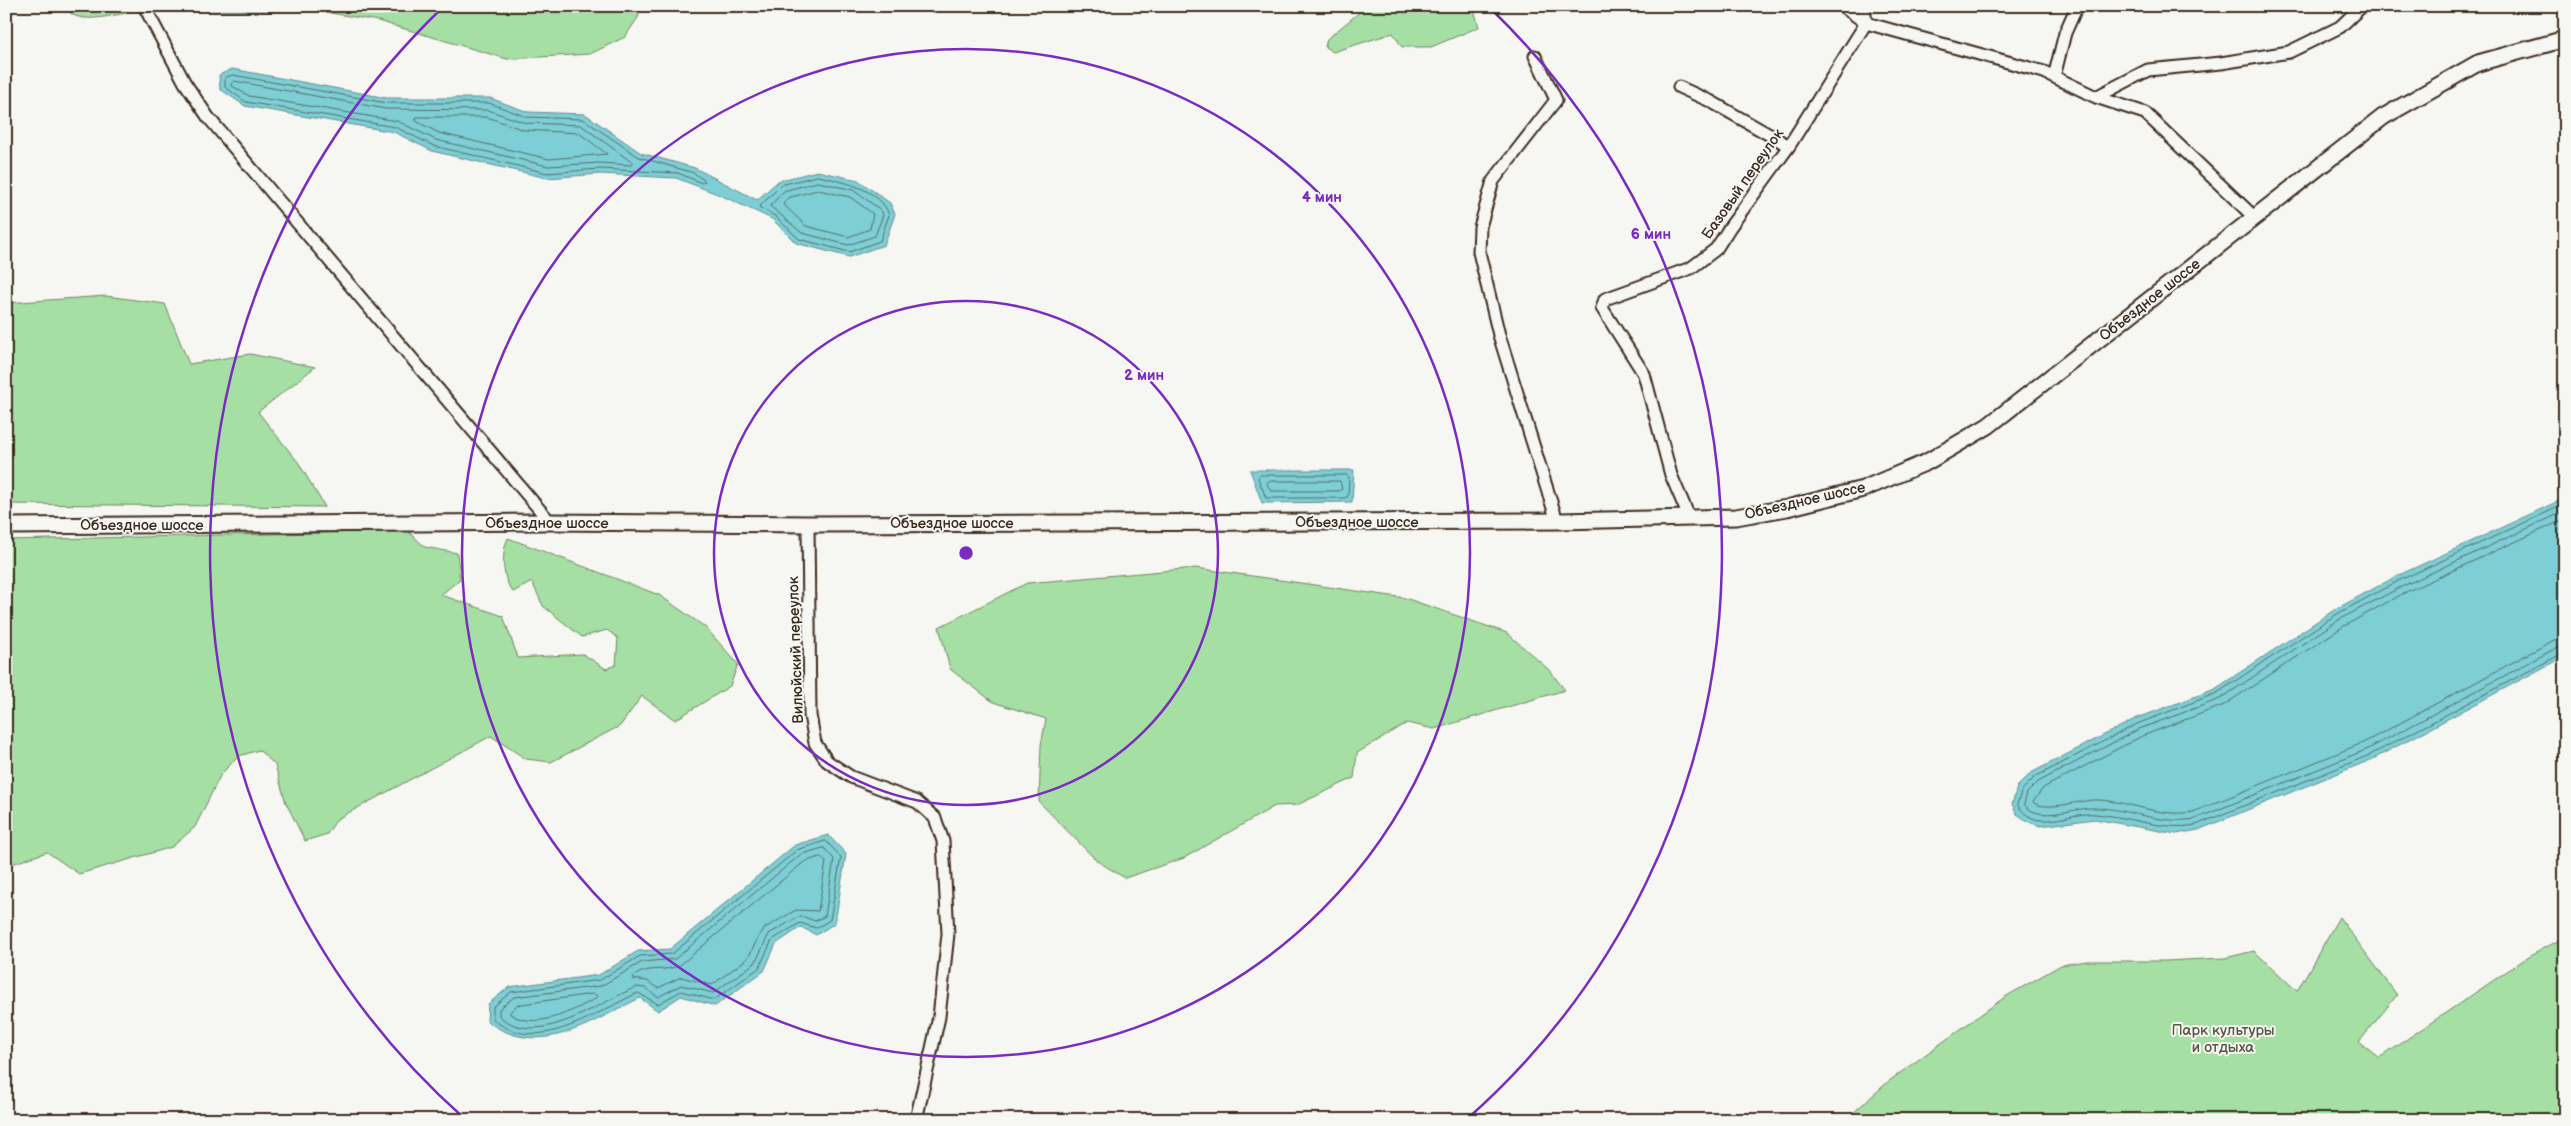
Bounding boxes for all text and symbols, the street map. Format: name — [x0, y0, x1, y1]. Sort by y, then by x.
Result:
street label: Базовый переулок — [1698, 125, 1788, 243]
text: 4 мин — [1302, 188, 1342, 207]
text: 6 мин — [1631, 225, 1671, 244]
street label: Объездное шоссе — [2096, 255, 2204, 345]
text: 2 мин — [1124, 366, 1164, 385]
street label: Объездное шоссе — [1743, 478, 1867, 524]
street label: Объездное шоссе — [1295, 513, 1419, 532]
street label: Объездное шоссе — [485, 514, 609, 533]
street label: Объездное шоссе — [890, 514, 1014, 533]
street label: Объездное шоссе — [80, 516, 204, 535]
centre of rings — [957, 544, 975, 562]
street label: Вилюйский переулок — [784, 576, 808, 724]
park label: Парк культуры и отдыха — [2171, 1021, 2275, 1057]

